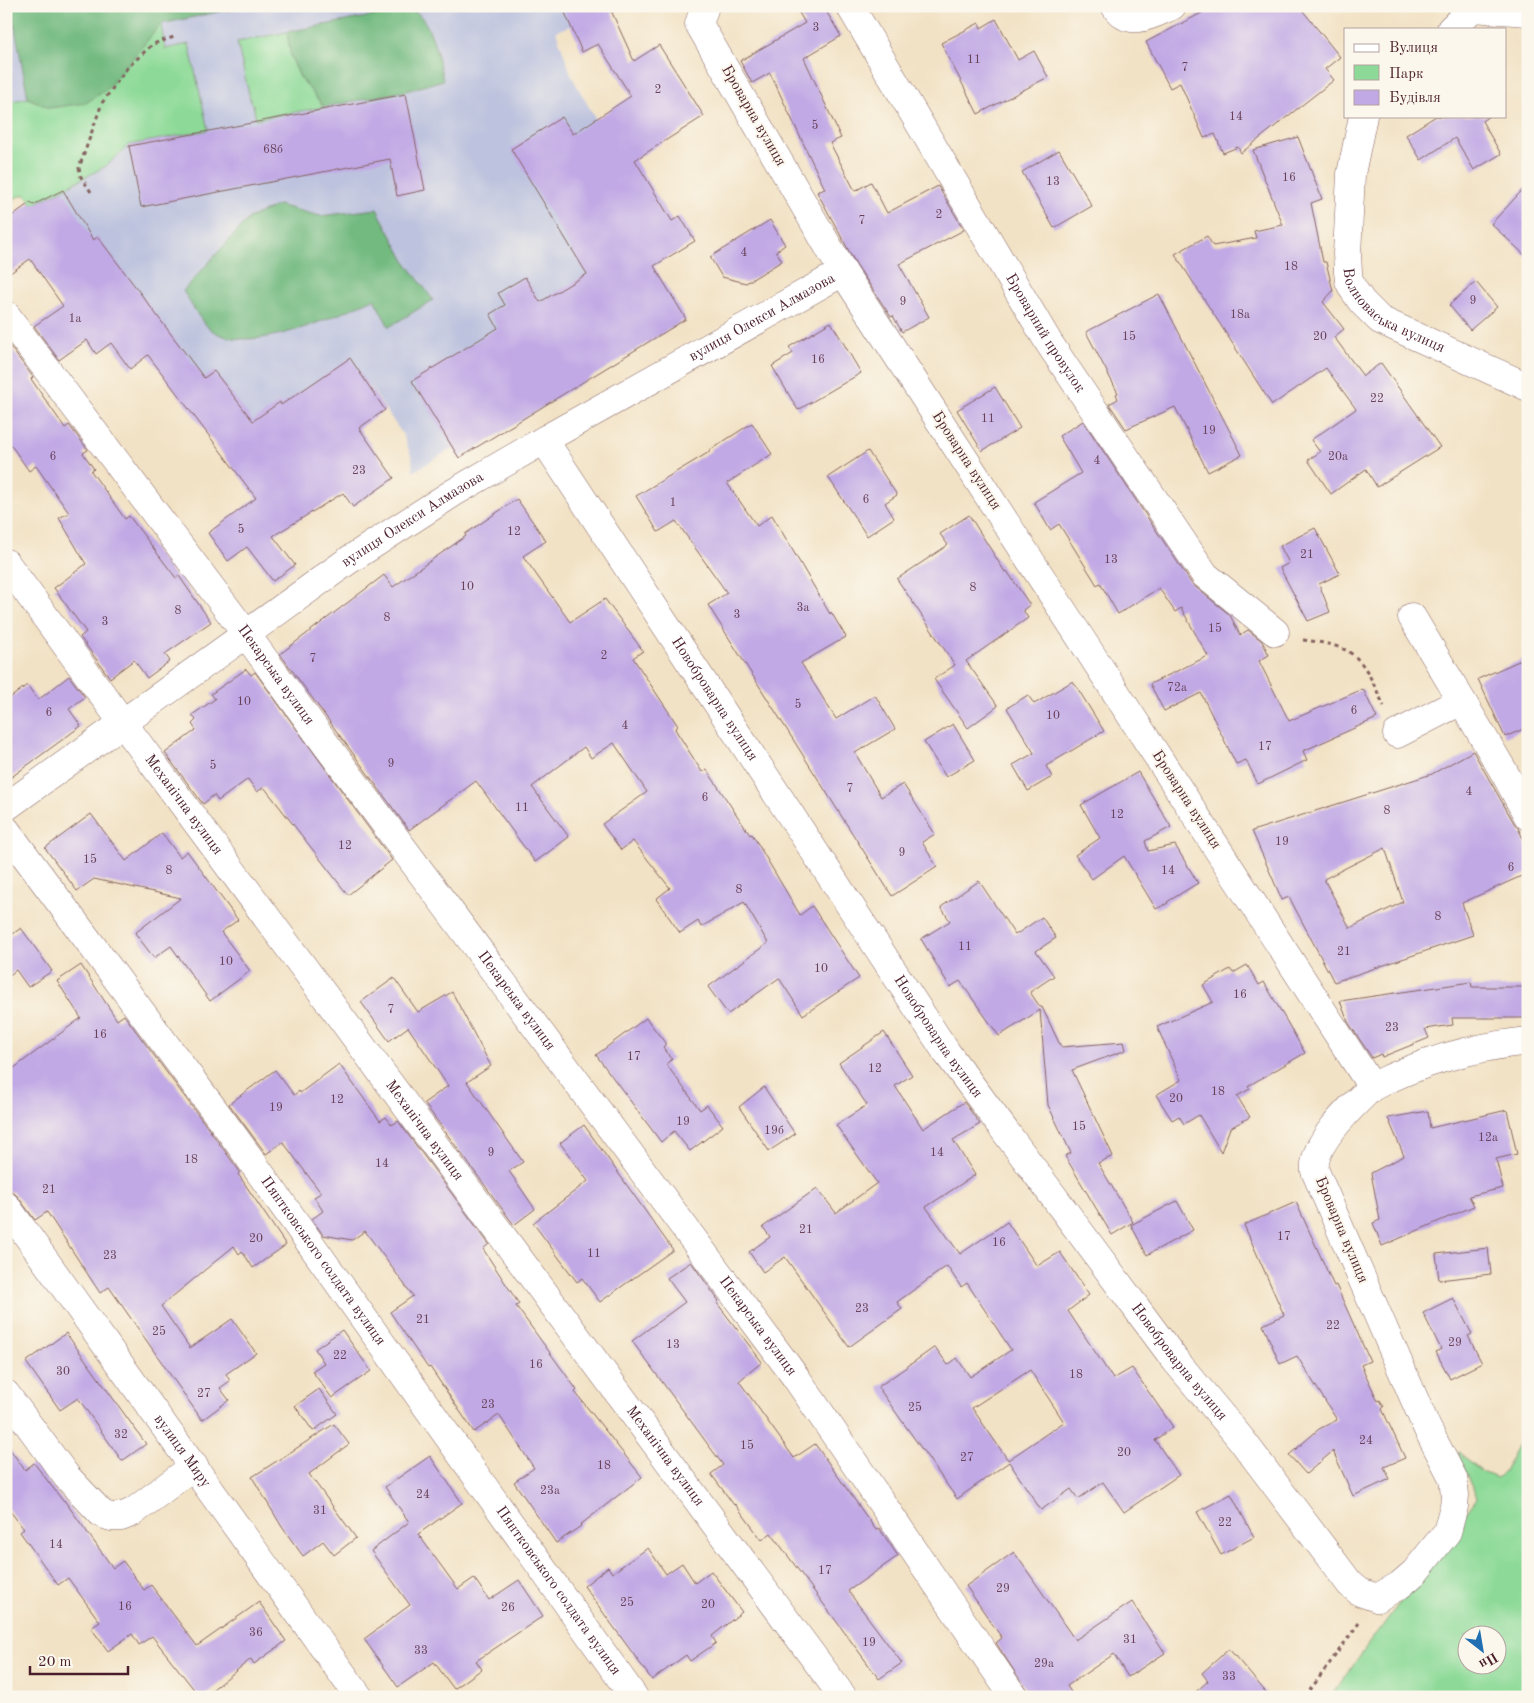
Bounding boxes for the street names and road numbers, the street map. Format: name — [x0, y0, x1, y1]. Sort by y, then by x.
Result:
street label: Броварна вулиця — [718, 63, 788, 169]
street label: Волноваська вулиця — [1340, 267, 1447, 356]
street label: вулиця Олекси Алмазова — [687, 270, 838, 364]
street label: Броварний провулок — [1002, 271, 1088, 396]
street label: Броварна вулиця — [929, 409, 1003, 513]
street label: вулиця Олекси Алмазова — [339, 469, 487, 570]
street label: Пекарська вулиця — [235, 622, 317, 728]
street label: Новоброварна вулиця — [668, 634, 760, 764]
street label: Броварна вулиця — [1149, 748, 1223, 852]
street label: Механічна вулиця — [142, 752, 225, 858]
street label: Пекарська вулиця — [475, 949, 558, 1053]
street label: Новоброварна вулиця — [891, 973, 985, 1101]
street label: Механічна вулиця — [382, 1078, 466, 1184]
street label: Пянтковського солдата вулиця — [258, 1174, 388, 1348]
street label: Броварна вулиця — [1312, 1175, 1370, 1286]
street label: Пекарська вулиця — [716, 1274, 799, 1379]
street label: Новоброварна вулиця — [1128, 1301, 1230, 1424]
street label: Механічна вулиця — [623, 1403, 707, 1509]
street label: вулиця Миру — [151, 1412, 214, 1491]
street label: Пянтковського солдата вулиця — [493, 1504, 623, 1678]

